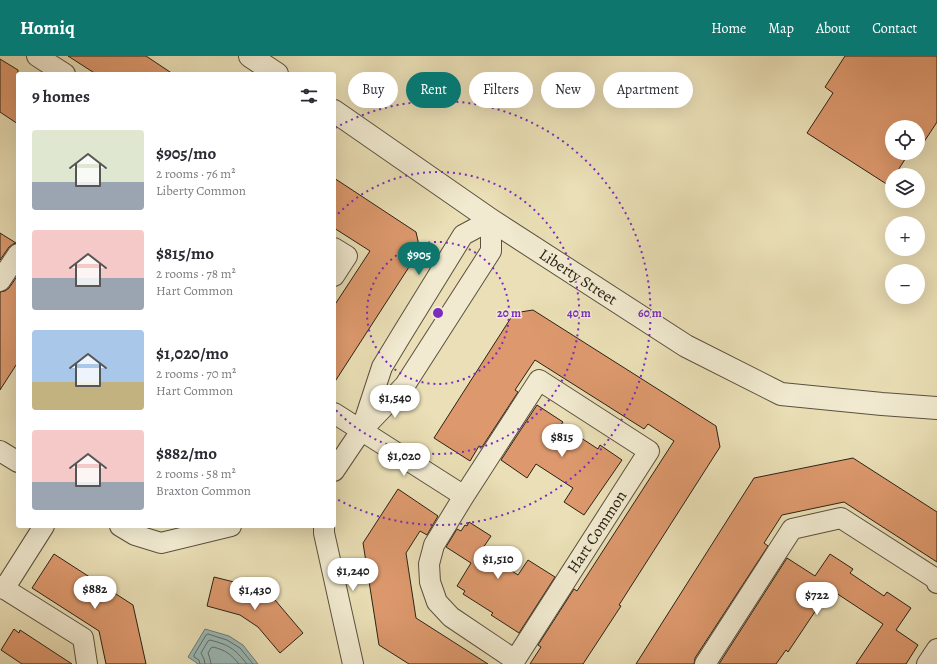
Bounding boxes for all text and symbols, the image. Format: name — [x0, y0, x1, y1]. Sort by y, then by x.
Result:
text: Homiq — [20, 15, 75, 41]
text: Home — [711, 19, 746, 38]
text: Map — [768, 19, 794, 38]
text: About — [816, 19, 850, 38]
text: Contact — [872, 19, 917, 38]
chip: Buy — [348, 72, 398, 108]
chip: Rent — [406, 72, 461, 108]
chip: Filters — [469, 72, 533, 108]
chip: New — [541, 72, 595, 108]
chip: Apartment — [603, 72, 693, 108]
text: 9 homes — [32, 85, 90, 108]
icon: filters — [298, 85, 320, 107]
map controls — [885, 120, 925, 304]
button: locate — [885, 120, 925, 160]
text: $905/mo — [156, 142, 216, 165]
icon: home — [64, 146, 112, 194]
text: 2 rooms · 76 m² — [156, 165, 235, 182]
button: layers — [885, 168, 925, 208]
text: Liberty Common — [156, 182, 246, 199]
button: + — [885, 216, 925, 256]
text: $815/mo — [156, 242, 214, 265]
pin: $905 — [395, 242, 443, 276]
street label: Liberty Street — [535, 244, 621, 310]
icon: home — [64, 246, 112, 294]
text: $905 — [407, 246, 431, 263]
button: − — [885, 264, 925, 304]
text: 2 rooms · 78 m² — [156, 265, 236, 282]
text: Hart Common — [156, 282, 233, 299]
text: 20 m — [497, 305, 521, 321]
text: 40 m — [567, 305, 591, 321]
text: 60 m — [638, 305, 662, 321]
centre of rings — [431, 306, 445, 320]
text: $1,020/mo — [156, 342, 229, 365]
icon: home — [64, 346, 112, 394]
text: 2 rooms · 70 m² — [156, 365, 236, 382]
text: Hart Common — [156, 382, 233, 399]
pin: $1,540 — [362, 385, 428, 419]
text: $1,540 — [379, 389, 411, 406]
pin: $815 — [538, 424, 586, 458]
text: $815 — [551, 428, 573, 445]
text: $882/mo — [156, 442, 217, 465]
pin: $1,020 — [371, 443, 437, 477]
icon: home — [64, 446, 112, 494]
text: $1,020 — [387, 447, 421, 464]
text: 2 rooms · 58 m² — [156, 465, 236, 482]
text: Braxton Common — [156, 482, 251, 499]
street label: Hart Common — [562, 486, 632, 578]
pin: $1,510 — [465, 546, 531, 580]
text: $1,510 — [483, 550, 513, 567]
pin: $1,240 — [320, 558, 386, 592]
text: $1,240 — [336, 562, 370, 579]
pin: $882 — [71, 576, 119, 610]
pin: $1,430 — [222, 577, 288, 611]
text: $882 — [83, 580, 107, 597]
text: $1,430 — [239, 581, 271, 598]
pin: $722 — [793, 582, 841, 616]
text: $722 — [805, 586, 829, 603]

